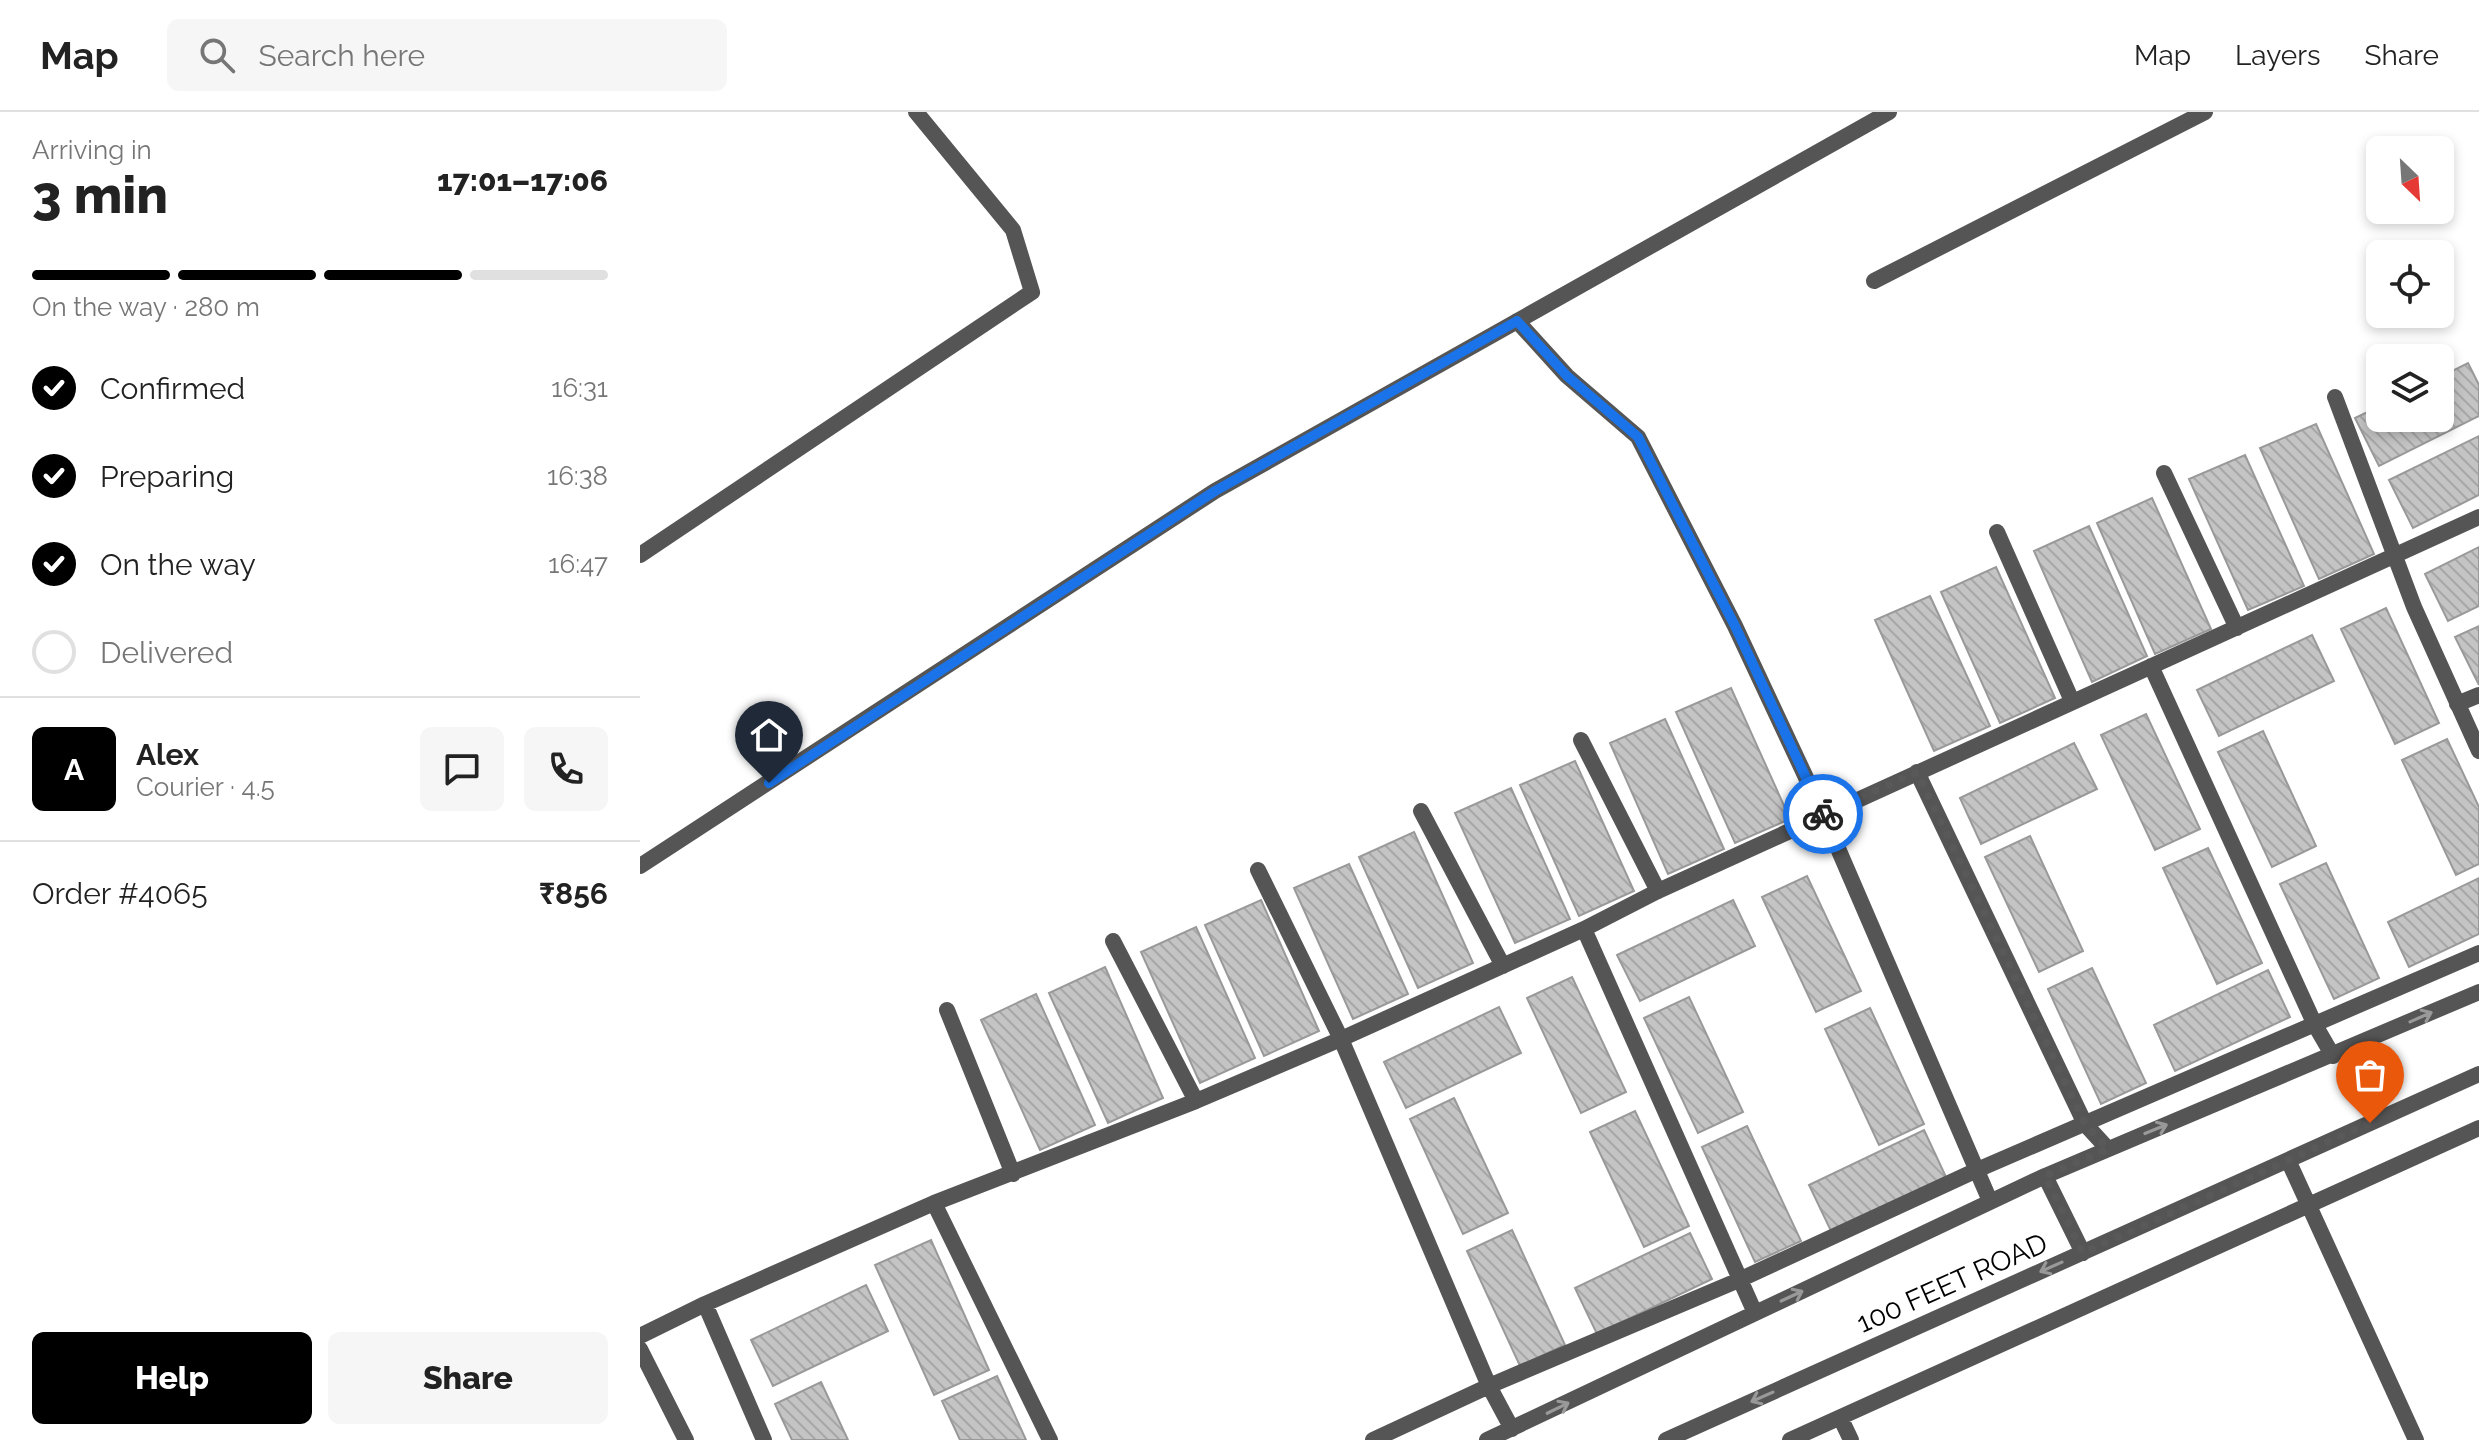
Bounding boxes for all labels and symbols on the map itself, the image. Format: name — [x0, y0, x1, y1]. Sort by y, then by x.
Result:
north arrow — [2366, 136, 2454, 224]
pin — [735, 701, 803, 783]
courier — [1783, 774, 1863, 854]
one-way arrow — [2408, 1009, 2433, 1024]
pin — [2336, 1041, 2404, 1123]
one-way arrow — [2143, 1121, 2168, 1135]
street label: 100 FEET ROAD — [1852, 1226, 2052, 1340]
one-way arrow — [2039, 1260, 2063, 1275]
one-way arrow — [1780, 1288, 1804, 1303]
one-way arrow — [1751, 1390, 1775, 1405]
one-way arrow — [1545, 1399, 1569, 1415]

